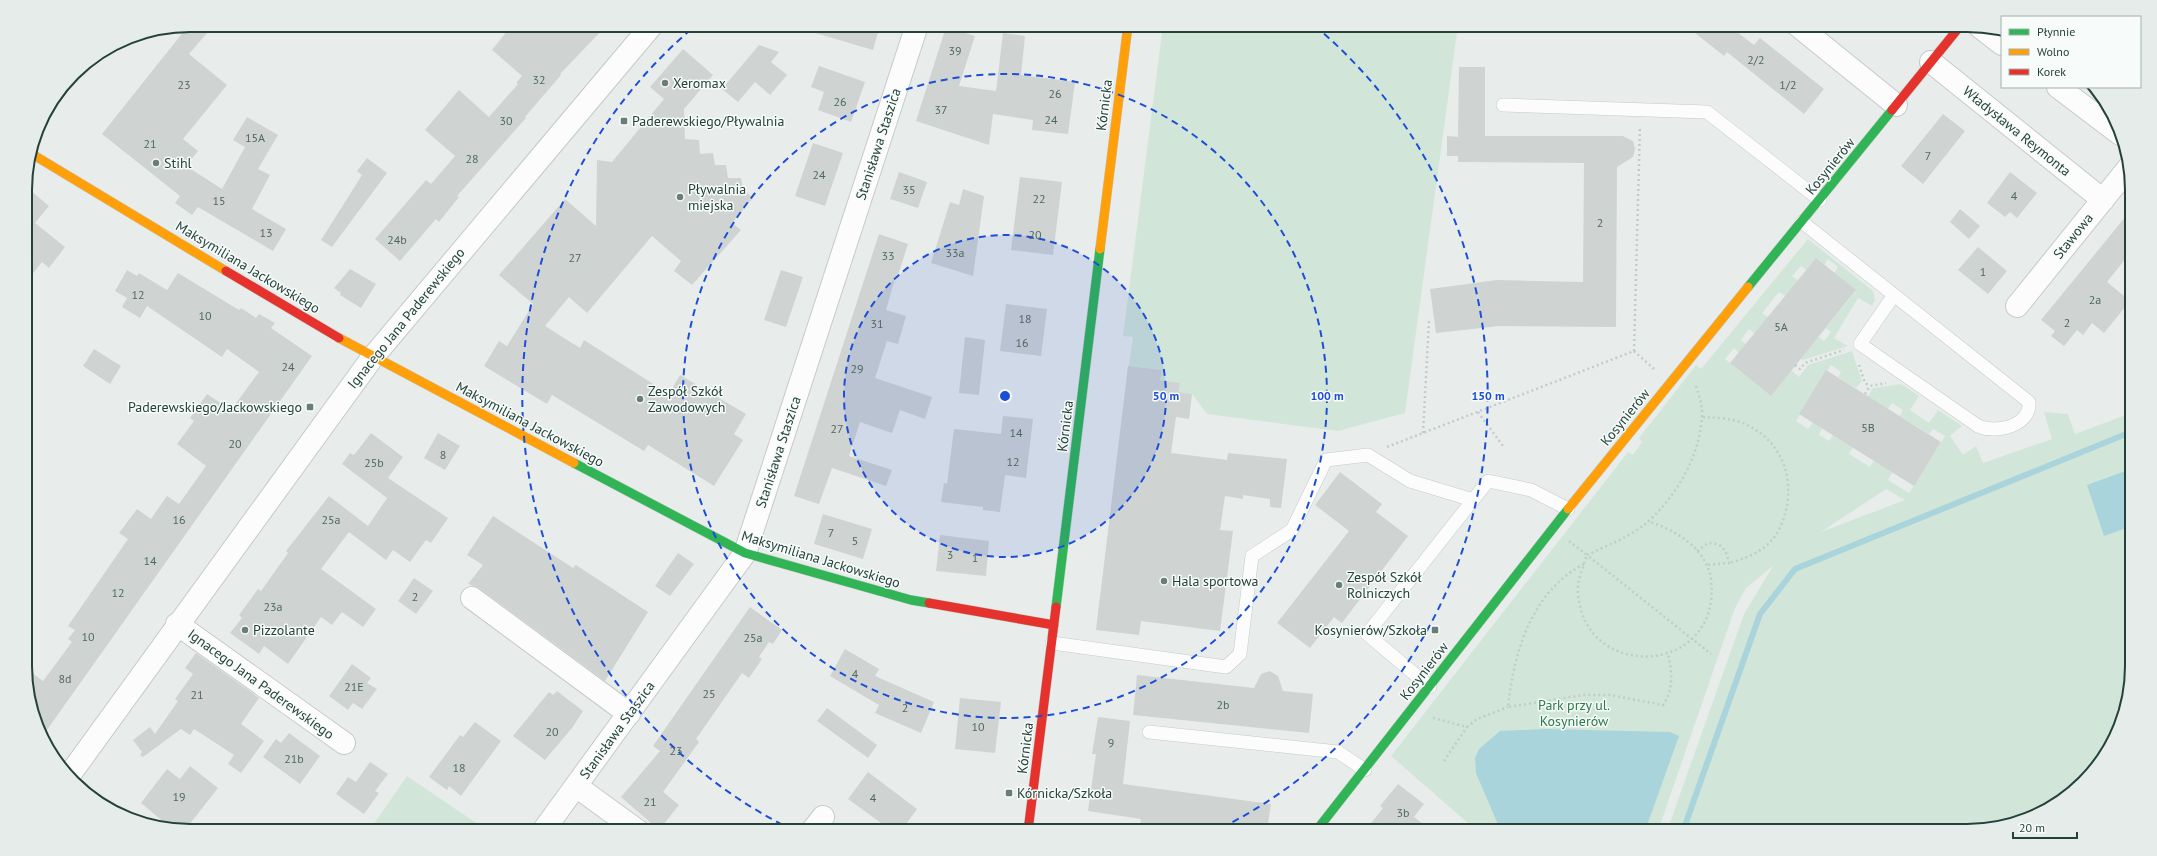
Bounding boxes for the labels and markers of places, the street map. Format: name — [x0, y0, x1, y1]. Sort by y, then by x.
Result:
place label: Xeromax — [673, 74, 726, 92]
marker: Xeromax — [660, 78, 670, 88]
place label: Paderewskiego/Pływalnia — [632, 112, 784, 130]
marker: Paderewskiego/Pływalnia — [619, 116, 629, 126]
place label: Stihl — [164, 154, 192, 172]
marker: Stihl — [151, 158, 161, 168]
place label: Pływalnia miejska — [688, 180, 746, 214]
marker: Pływalnia miejska — [675, 192, 685, 202]
place label: Zespół Szkół Zawodowych — [648, 382, 726, 416]
centre of rings — [998, 389, 1012, 403]
marker: Zespół Szkół Zawodowych — [635, 394, 645, 404]
place label: Paderewskiego/Jackowskiego — [128, 398, 302, 416]
marker: Paderewskiego/Jackowskiego — [305, 402, 315, 412]
place label: Zespół Szkół Rolniczych — [1347, 568, 1422, 602]
place label: Hala sportowa — [1172, 572, 1259, 590]
marker: Hala sportowa — [1159, 576, 1169, 586]
marker: Zespół Szkół Rolniczych — [1334, 580, 1344, 590]
place label: Pizzolante — [253, 621, 315, 639]
place label: Kosynierów/Szkoła — [1315, 621, 1427, 639]
marker: Pizzolante — [240, 625, 250, 635]
marker: Kosynierów/Szkoła — [1430, 625, 1440, 635]
place label: Kórnicka/Szkoła — [1017, 784, 1112, 802]
marker: Kórnicka/Szkoła — [1004, 788, 1014, 798]

